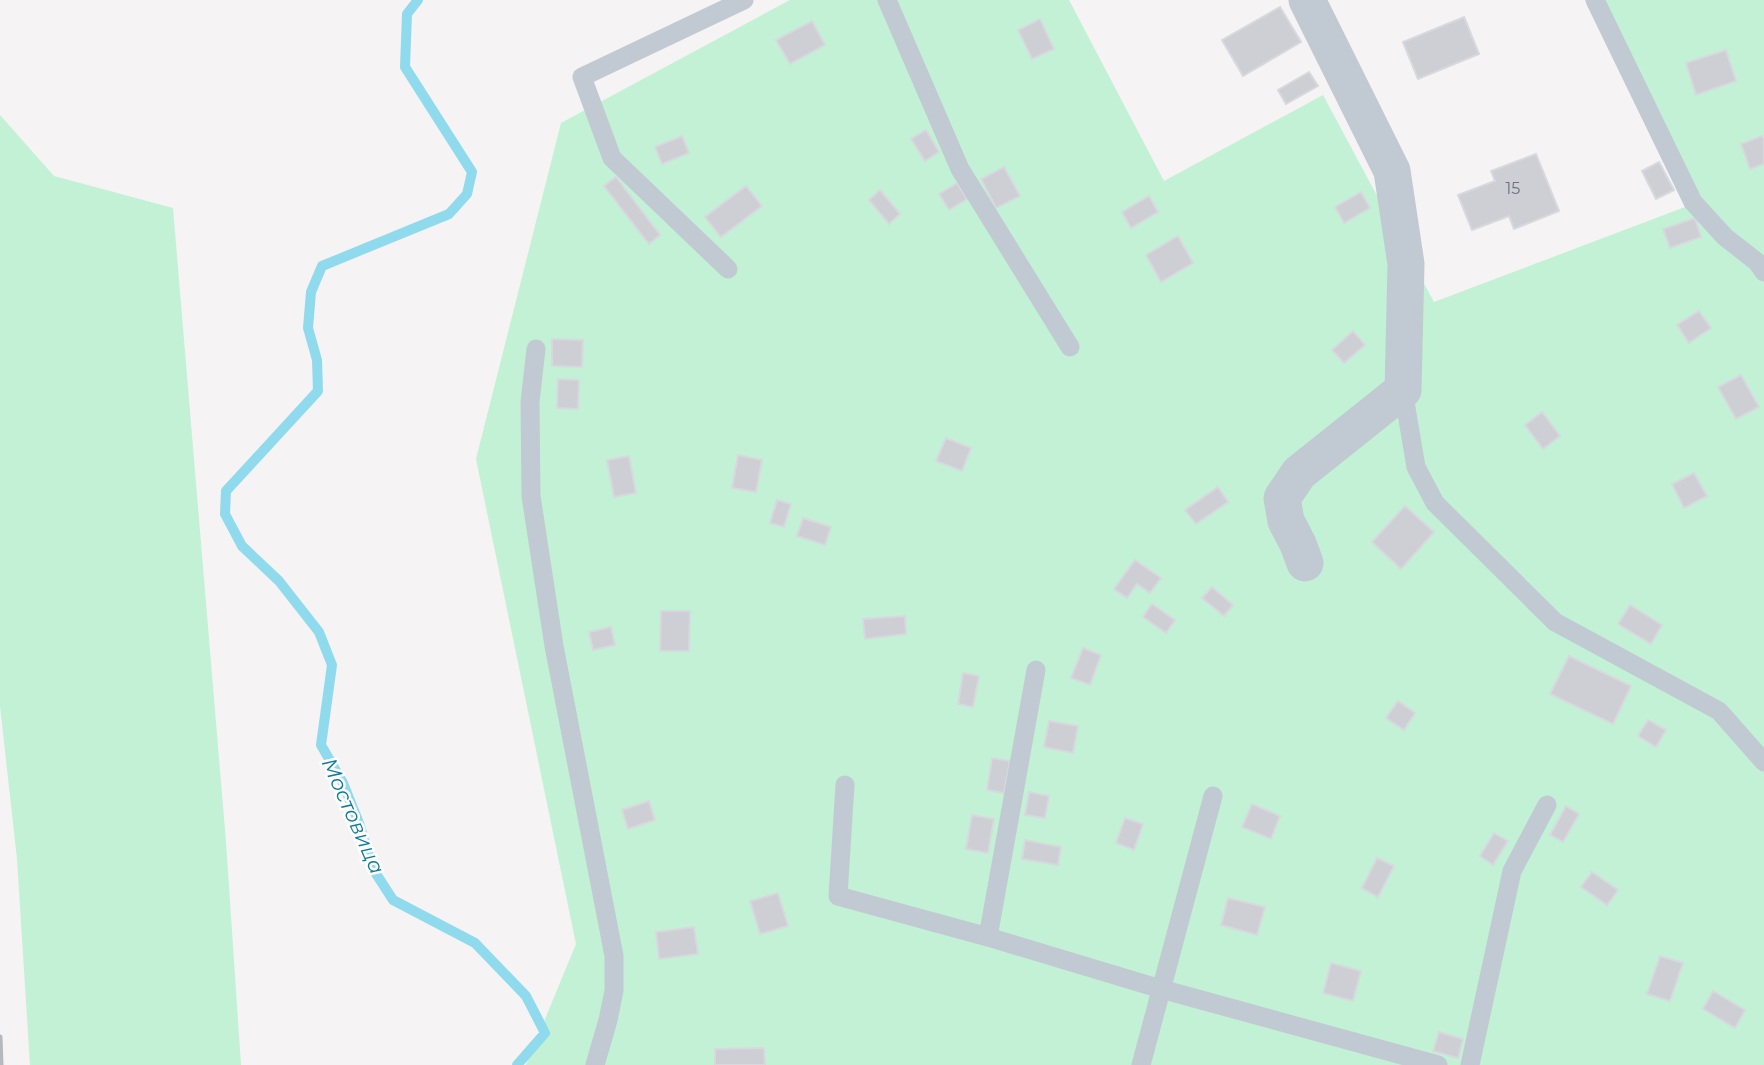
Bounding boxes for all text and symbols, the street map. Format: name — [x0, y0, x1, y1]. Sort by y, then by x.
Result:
house number: 15 — [1506, 179, 1520, 198]
water label: Мостовица — [317, 754, 390, 878]

